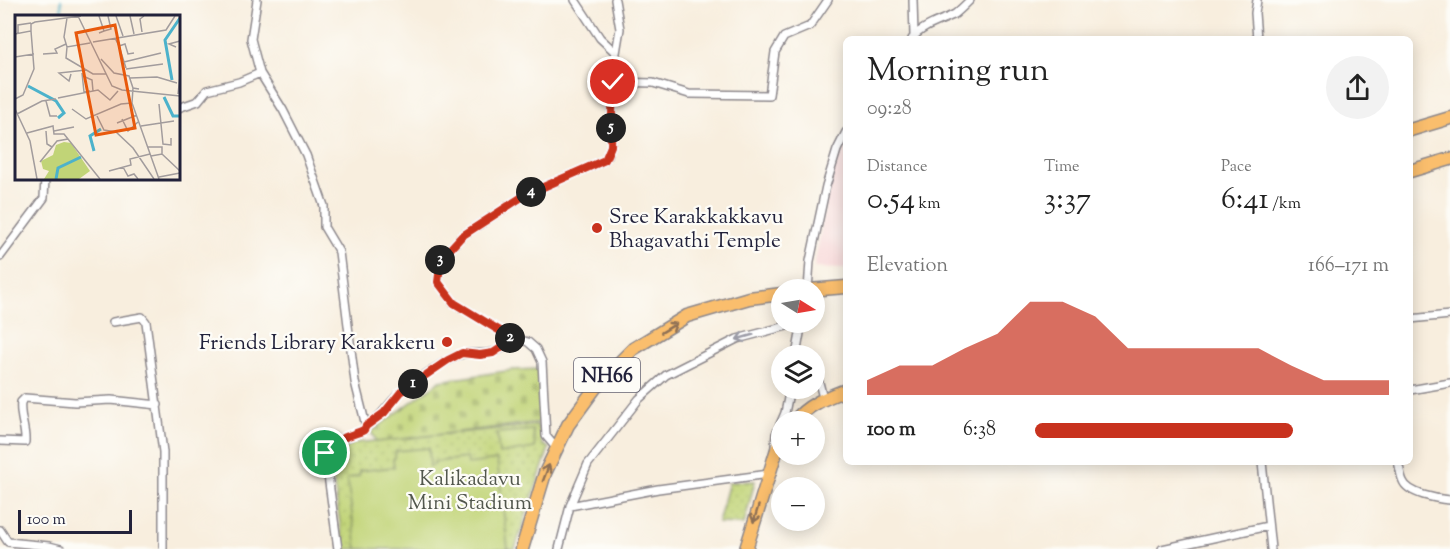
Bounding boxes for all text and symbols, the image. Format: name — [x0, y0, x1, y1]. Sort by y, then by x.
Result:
inset map — [15, 15, 180, 180]
text: Morning run — [867, 48, 1049, 96]
pin — [587, 56, 638, 107]
button: share — [1326, 56, 1389, 119]
icon: check — [596, 65, 629, 98]
text: 09:28 — [867, 95, 912, 124]
pin: 5 — [596, 113, 626, 143]
text: 5 — [608, 116, 614, 139]
text: Distance — [867, 156, 927, 179]
text: Time — [1044, 156, 1080, 179]
text: Pace — [1221, 156, 1252, 179]
pin: 4 — [516, 177, 546, 207]
text: 0.54 — [867, 179, 915, 222]
text: 3:37 — [1044, 179, 1091, 222]
text: 6:41 — [1221, 179, 1269, 222]
text: 4 — [527, 180, 535, 203]
text: km — [915, 193, 940, 216]
text: /km — [1269, 193, 1301, 216]
place label: Sree Karakkakkavu Bhagavathi Temple — [609, 203, 784, 257]
marker: Sree Karakkakkavu Bhagavathi Temple — [590, 221, 604, 235]
pin: 3 — [425, 245, 455, 275]
text: 3 — [437, 248, 443, 271]
text: Elevation — [867, 252, 948, 281]
text: 166–171 m — [1308, 252, 1389, 281]
north arrow — [771, 279, 825, 333]
map controls — [771, 279, 825, 531]
one-way arrow — [660, 321, 677, 333]
pin: 2 — [495, 323, 525, 353]
text: 2 — [506, 326, 514, 349]
place label: Friends Library Karakkeru — [199, 329, 435, 359]
one-way arrow — [736, 332, 755, 343]
marker: Friends Library Karakkeru — [440, 335, 454, 349]
button: layers — [771, 345, 825, 399]
road number: NH66 — [574, 358, 640, 392]
pin: 1 — [398, 369, 428, 399]
text: 1 — [410, 372, 416, 395]
button: + — [771, 411, 825, 465]
text: 100 m — [867, 416, 916, 445]
text: 6:38 — [963, 416, 996, 445]
pin — [299, 427, 350, 478]
icon: arrive — [308, 436, 341, 469]
one-way arrow — [541, 464, 552, 483]
park label: Kalikadavu Mini Stadium — [408, 465, 532, 519]
button: − — [771, 477, 825, 531]
one-way arrow — [750, 504, 761, 523]
scale bar — [18, 507, 132, 534]
text: 100 m — [27, 509, 66, 532]

